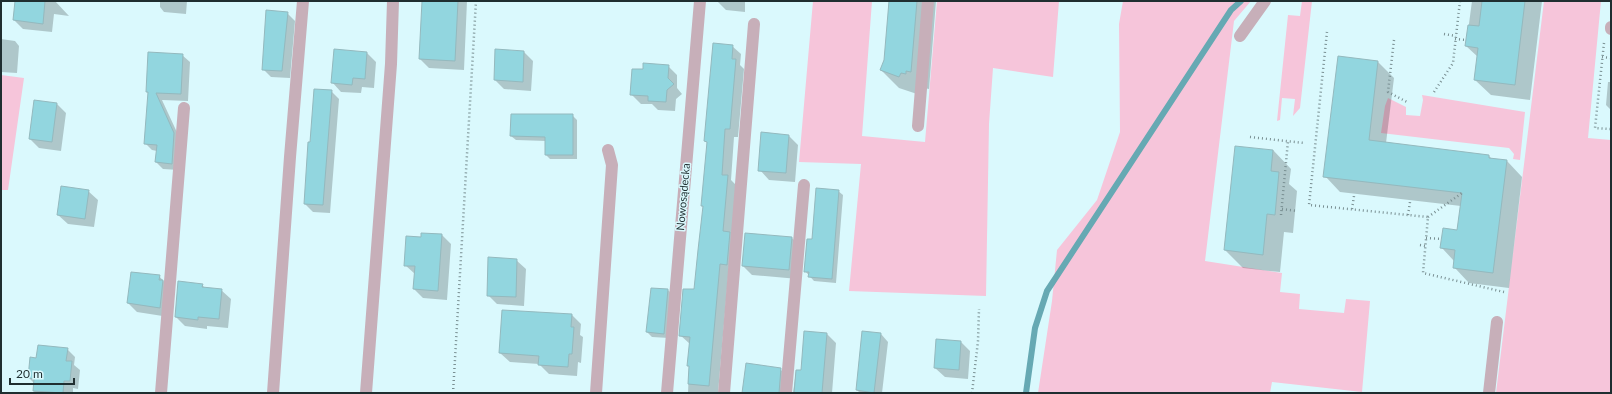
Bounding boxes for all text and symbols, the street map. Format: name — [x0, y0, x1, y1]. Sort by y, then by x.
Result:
street label: Nowosądecka — [673, 163, 692, 231]
scale bar — [10, 360, 74, 386]
text: 20 m — [16, 366, 43, 381]

